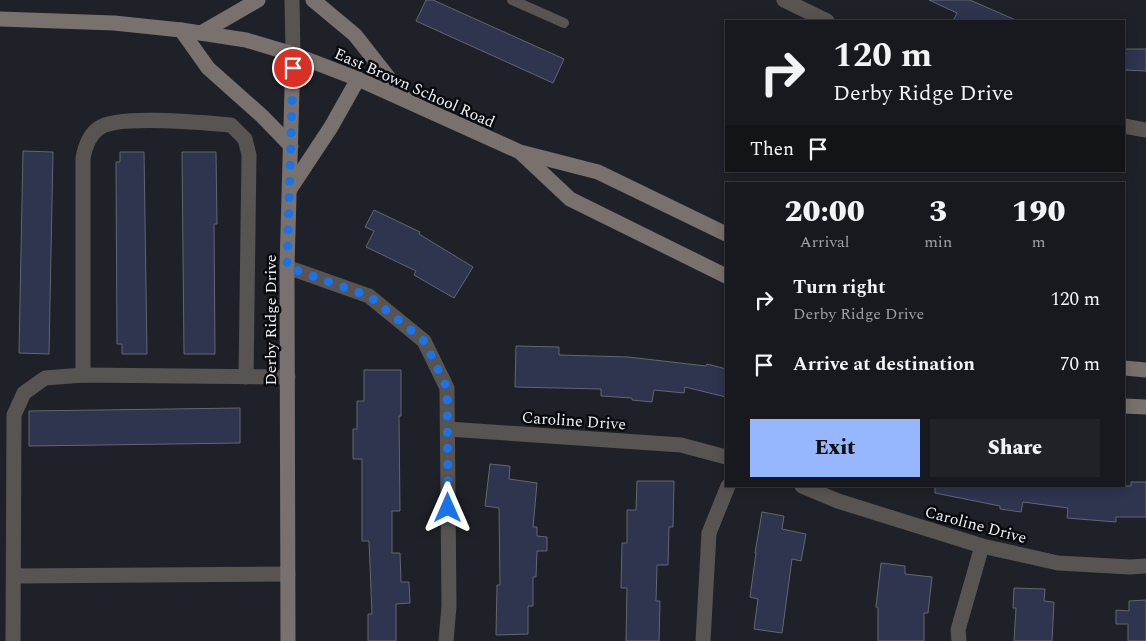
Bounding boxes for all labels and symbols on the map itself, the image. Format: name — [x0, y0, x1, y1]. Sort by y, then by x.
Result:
street label: East Brown School Road — [330, 42, 499, 134]
pin — [272, 47, 314, 89]
street label: Derby Ridge Drive — [259, 254, 283, 386]
street label: Caroline Drive — [521, 405, 627, 437]
position arrow — [421, 481, 473, 533]
street label: Caroline Drive — [922, 500, 1029, 550]

